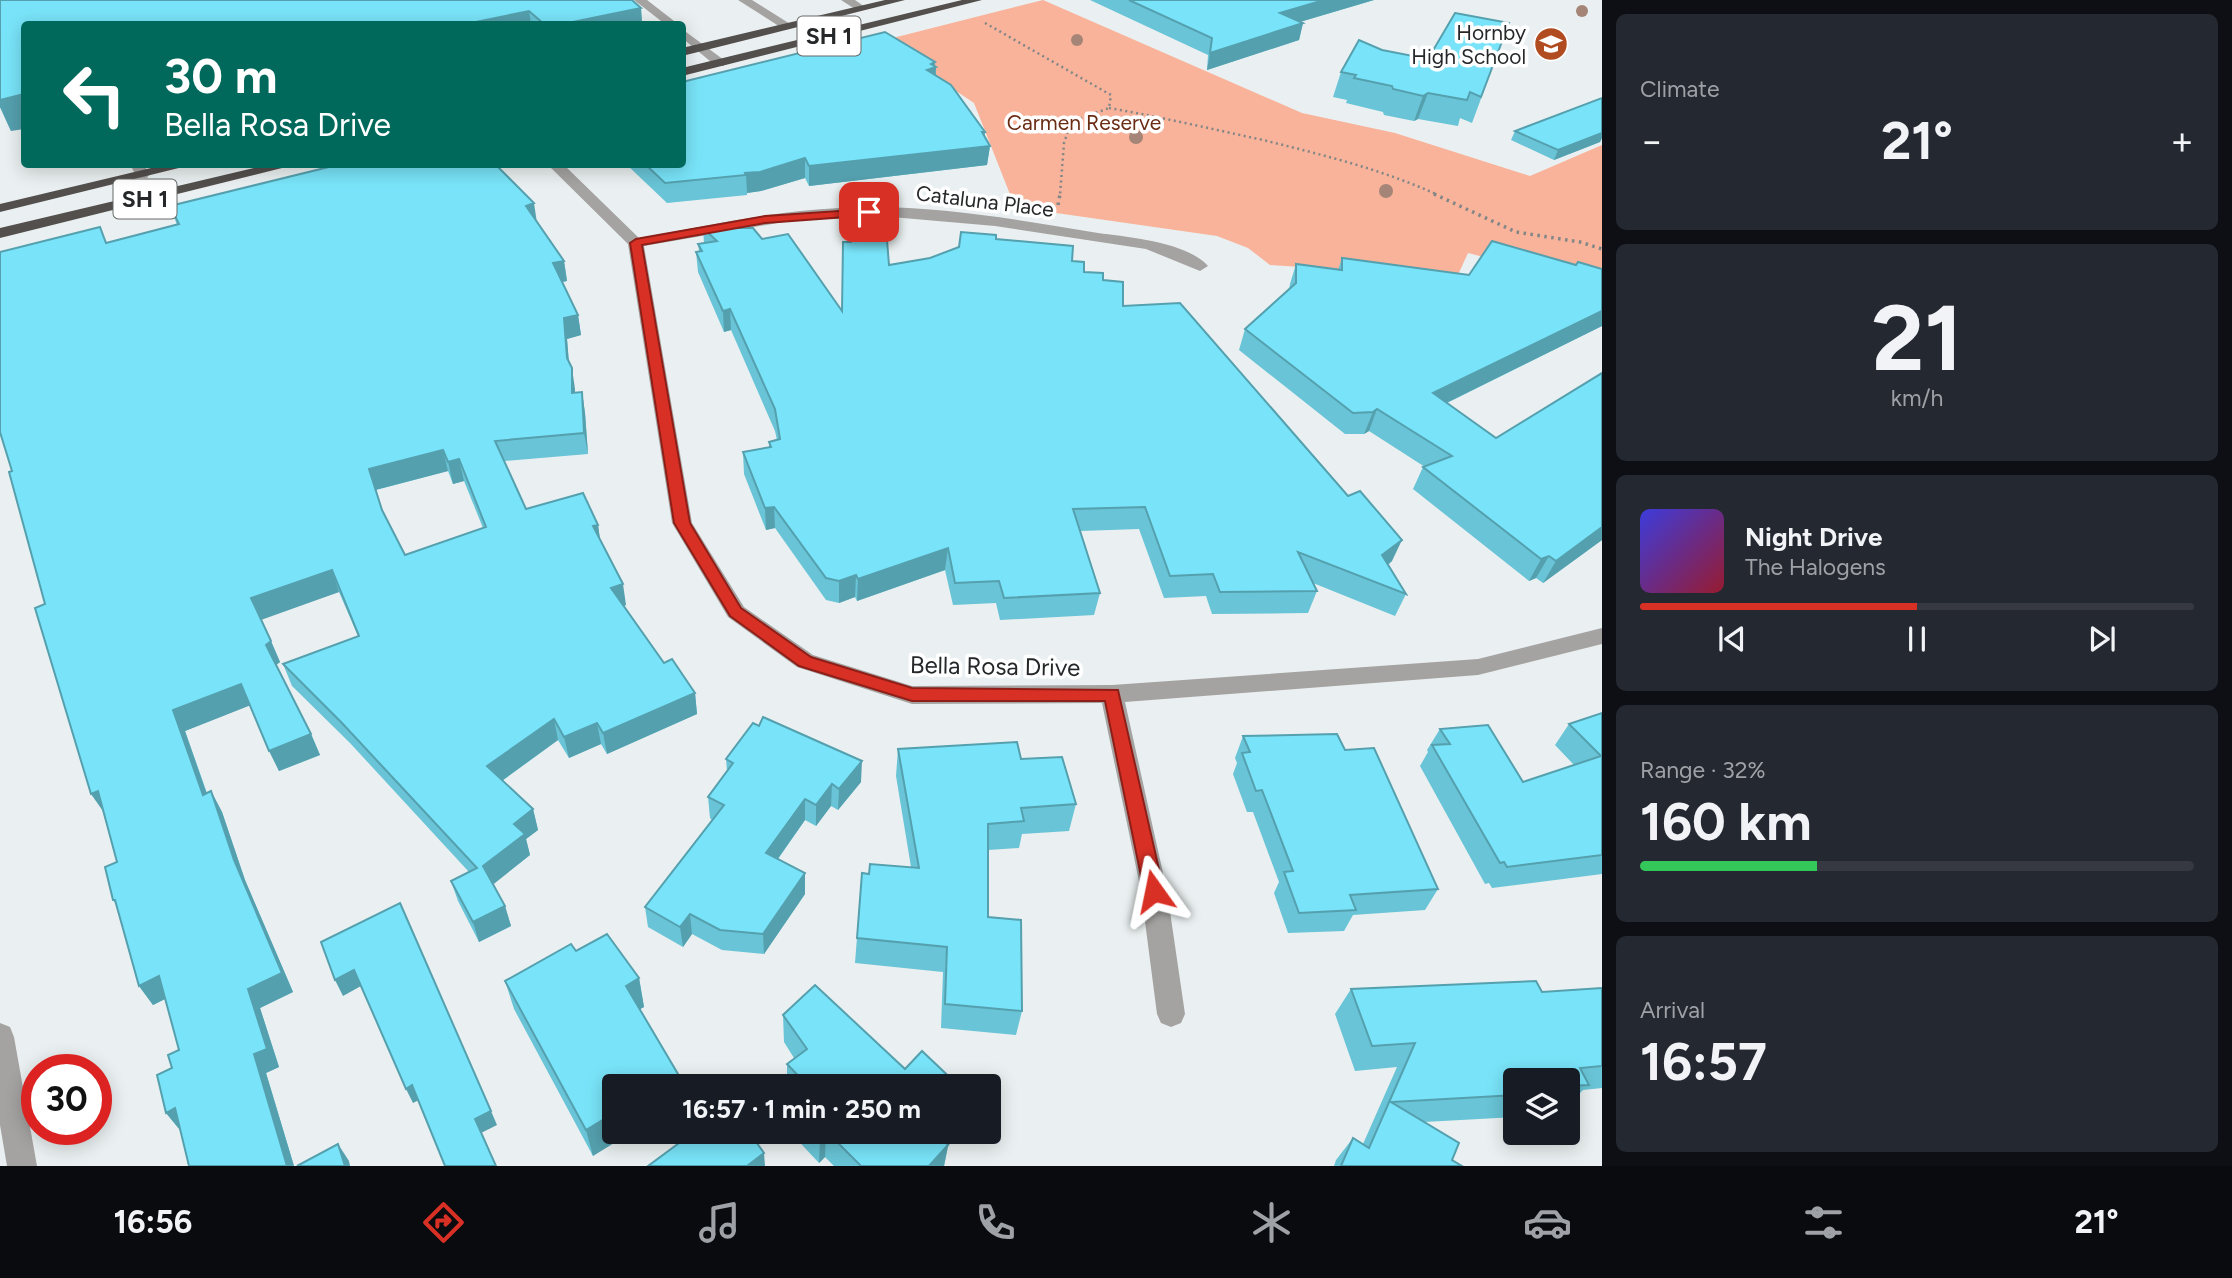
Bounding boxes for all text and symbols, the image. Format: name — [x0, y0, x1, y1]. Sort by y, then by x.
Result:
road number: SH 1 — [798, 17, 860, 56]
place label: Hornby High School — [1411, 20, 1526, 69]
school or university icon: Hornby High School — [1532, 25, 1570, 63]
text: 30 m — [164, 46, 277, 105]
icon: left — [49, 49, 140, 140]
text: Climate — [1640, 75, 1719, 103]
text: Bella Rosa Drive — [164, 106, 391, 144]
park label: Carmen Reserve — [1007, 110, 1161, 135]
text: 21° — [1881, 110, 1953, 172]
text: − — [1640, 118, 1664, 164]
text: + — [2170, 118, 2194, 164]
road number: SH 1 — [114, 180, 176, 218]
street label: Cataluna Place — [915, 180, 1055, 222]
pin — [839, 182, 899, 242]
icon: arrive — [850, 193, 888, 231]
text: 21 — [1871, 284, 1963, 393]
text: km/h — [1891, 384, 1943, 412]
text: Night Drive — [1745, 521, 1882, 553]
text: The Halogens — [1745, 553, 1886, 581]
icon: previous — [1713, 620, 1751, 658]
icon: pause — [1898, 620, 1936, 658]
icon: next — [2083, 620, 2121, 658]
street label: Bella Rosa Drive — [910, 650, 1080, 682]
text: Range · 32% — [1640, 756, 1766, 784]
text: 160 km — [1640, 791, 1812, 853]
position arrow — [1117, 854, 1191, 928]
text: Arrival — [1640, 996, 1705, 1024]
text: 16:57 — [1640, 1031, 1767, 1093]
speed limit sign: 30 — [21, 1054, 112, 1145]
map controls — [1503, 1068, 1580, 1145]
button: layers — [1503, 1068, 1580, 1145]
text: 16:57 · 1 min · 250 m — [682, 1093, 921, 1125]
icon: directions — [419, 1198, 468, 1247]
icon: music — [695, 1198, 744, 1247]
icon: phone — [971, 1198, 1020, 1247]
icon: climate — [1247, 1198, 1296, 1247]
icon: car — [1523, 1198, 1572, 1247]
icon: filters — [1799, 1198, 1848, 1247]
text: 16:56 — [113, 1203, 192, 1241]
text: 21° — [2074, 1203, 2119, 1241]

